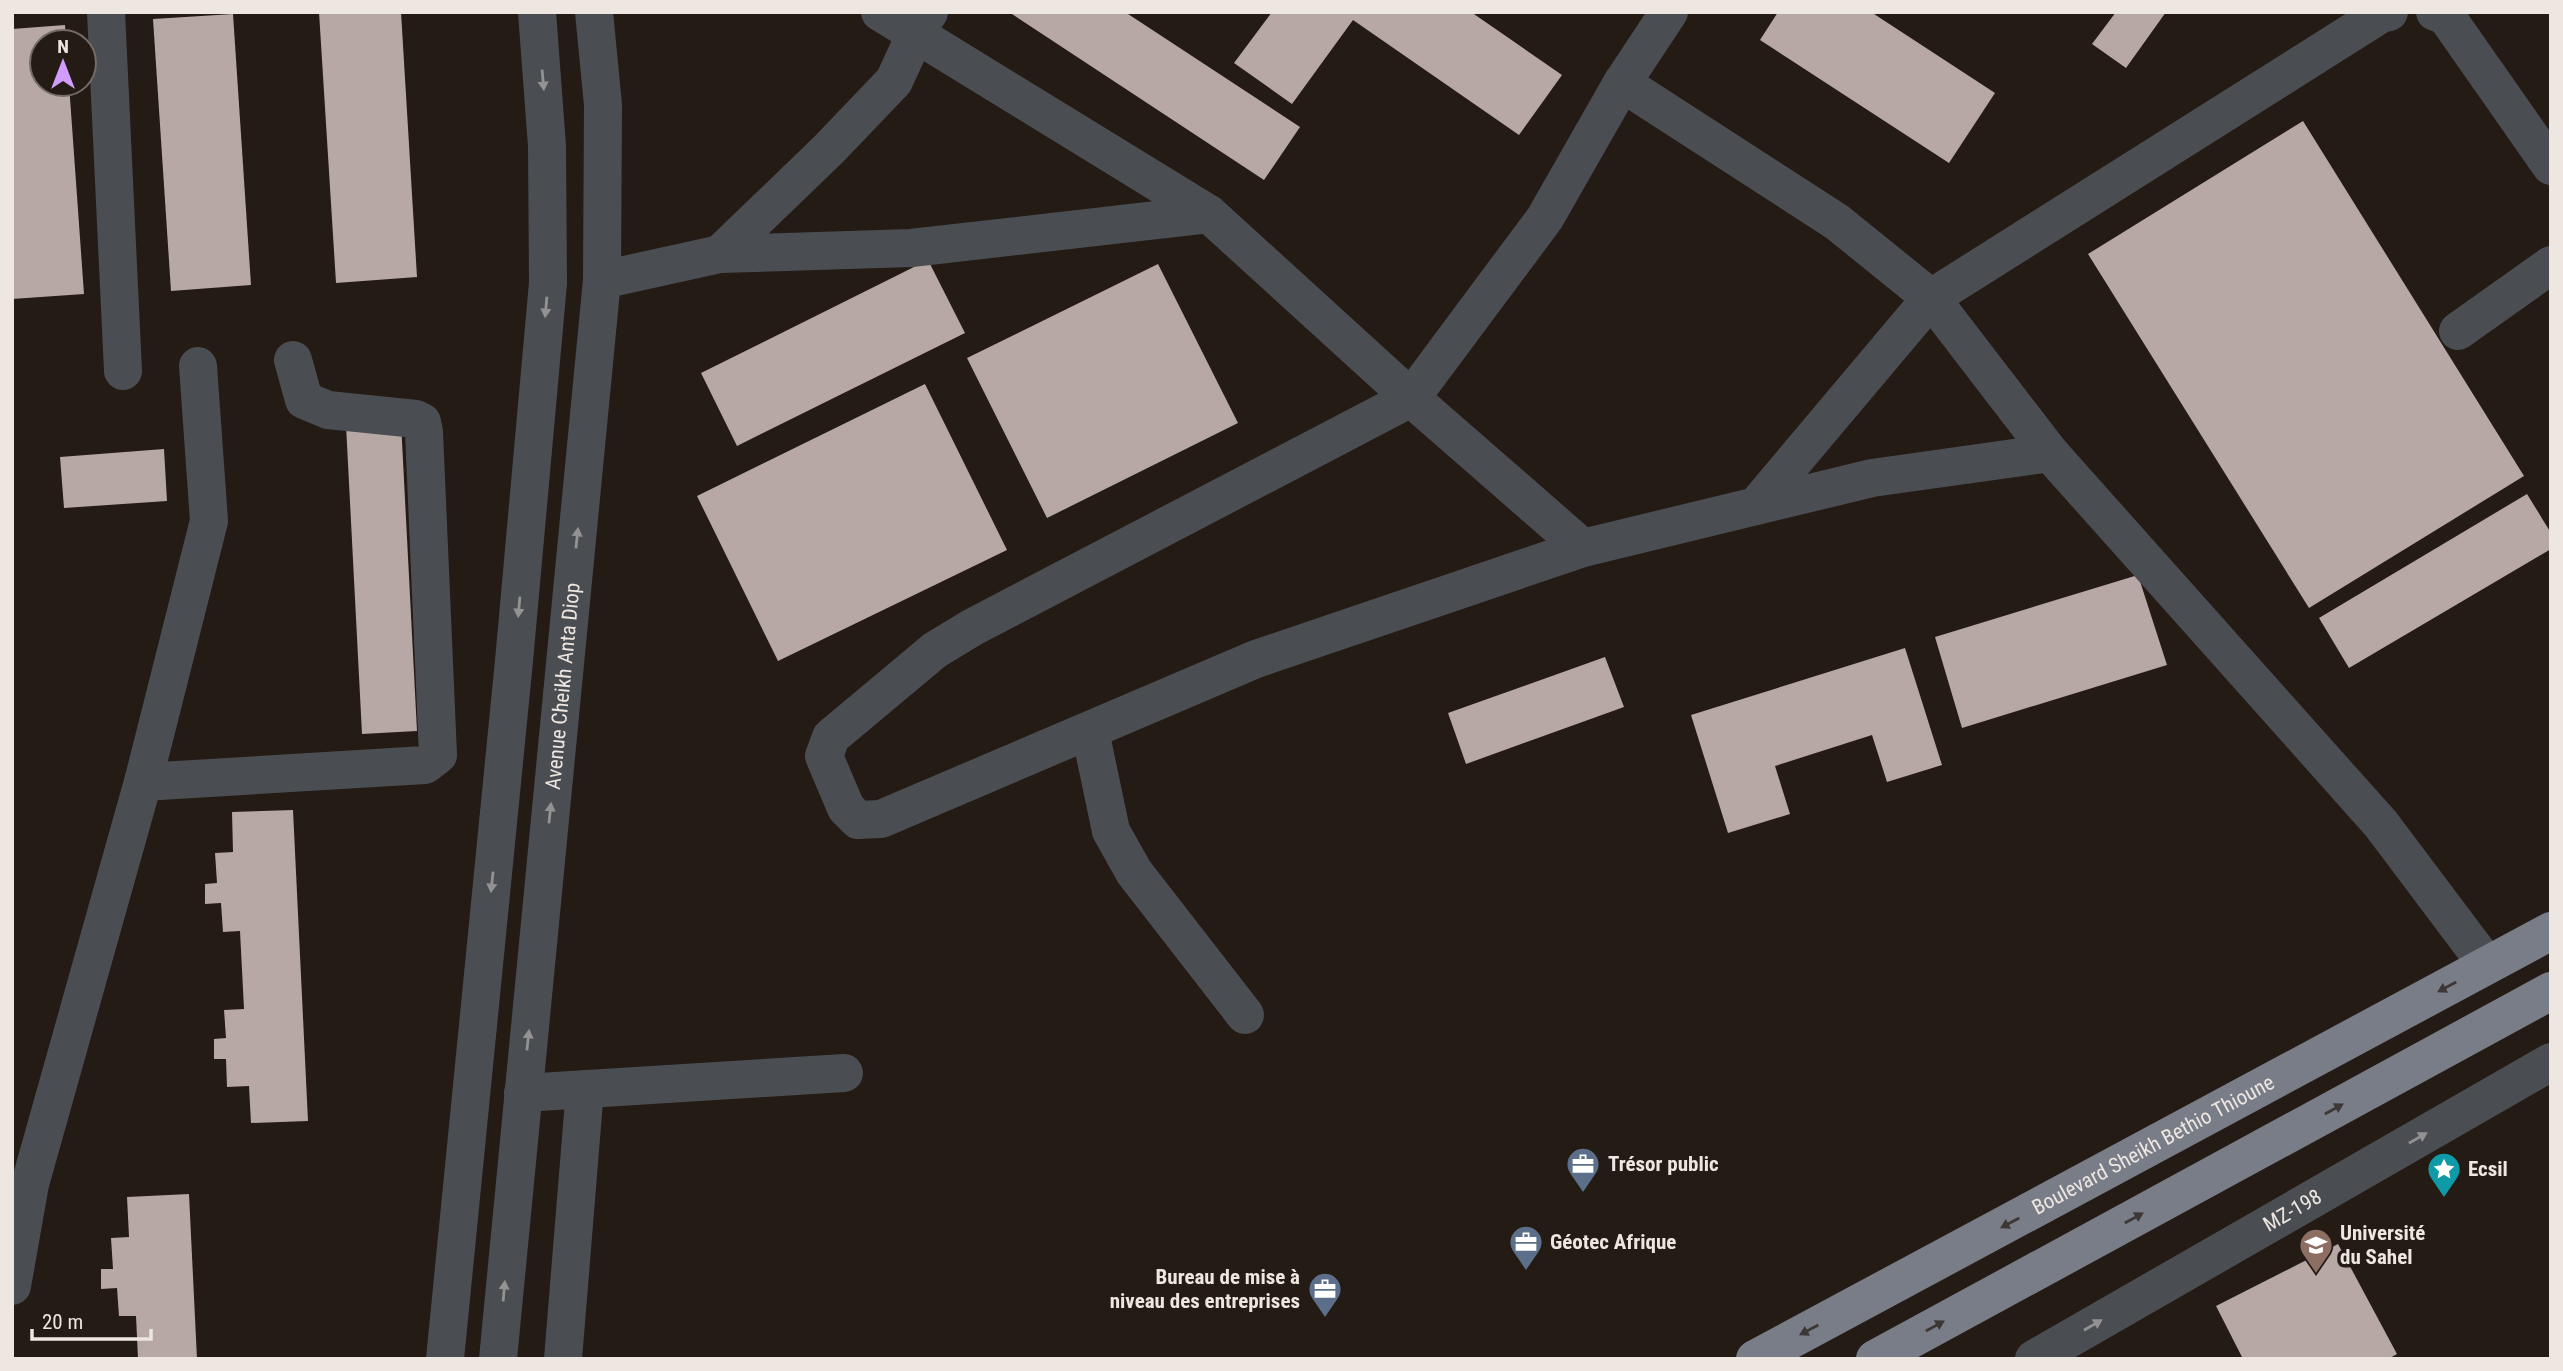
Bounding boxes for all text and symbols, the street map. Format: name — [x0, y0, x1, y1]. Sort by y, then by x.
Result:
north arrow — [28, 28, 98, 98]
text: N — [57, 35, 69, 58]
one-way arrow — [538, 69, 549, 91]
one-way arrow — [540, 297, 551, 319]
one-way arrow — [572, 527, 583, 549]
street label: Avenue Cheikh Anta Diop — [541, 582, 585, 791]
one-way arrow — [513, 596, 524, 618]
one-way arrow — [545, 802, 556, 824]
one-way arrow — [486, 872, 497, 894]
one-way arrow — [2438, 981, 2457, 993]
one-way arrow — [523, 1029, 534, 1051]
street label: Boulevard Sheikh Bethio Thioune — [2028, 1070, 2278, 1220]
one-way arrow — [2325, 1103, 2344, 1115]
one-way arrow — [2408, 1132, 2428, 1144]
office icon: Trésor public — [1564, 1145, 1602, 1194]
place icon: Ecsil — [2425, 1150, 2463, 1199]
place label: Trésor public — [1608, 1152, 1719, 1176]
place label: Ecsil — [2468, 1157, 2508, 1181]
street label: MZ-198 — [2259, 1184, 2326, 1237]
one-way arrow — [2125, 1212, 2145, 1224]
one-way arrow — [2000, 1217, 2020, 1228]
place label: Université du Sahel — [2340, 1221, 2425, 1269]
office icon: Géotec Afrique — [1507, 1223, 1545, 1272]
school or university icon: Université du Sahel — [2297, 1226, 2335, 1275]
place label: Géotec Afrique — [1550, 1230, 1676, 1254]
place label: Bureau de mise à niveau des entreprises — [1110, 1265, 1300, 1313]
office icon: Bureau de mise à niveau des entreprises — [1306, 1270, 1344, 1319]
one-way arrow — [499, 1280, 510, 1302]
scale bar — [32, 1298, 150, 1342]
text: 20 m — [42, 1310, 83, 1334]
one-way arrow — [2084, 1319, 2103, 1331]
one-way arrow — [1925, 1320, 1944, 1332]
one-way arrow — [1800, 1324, 1819, 1336]

